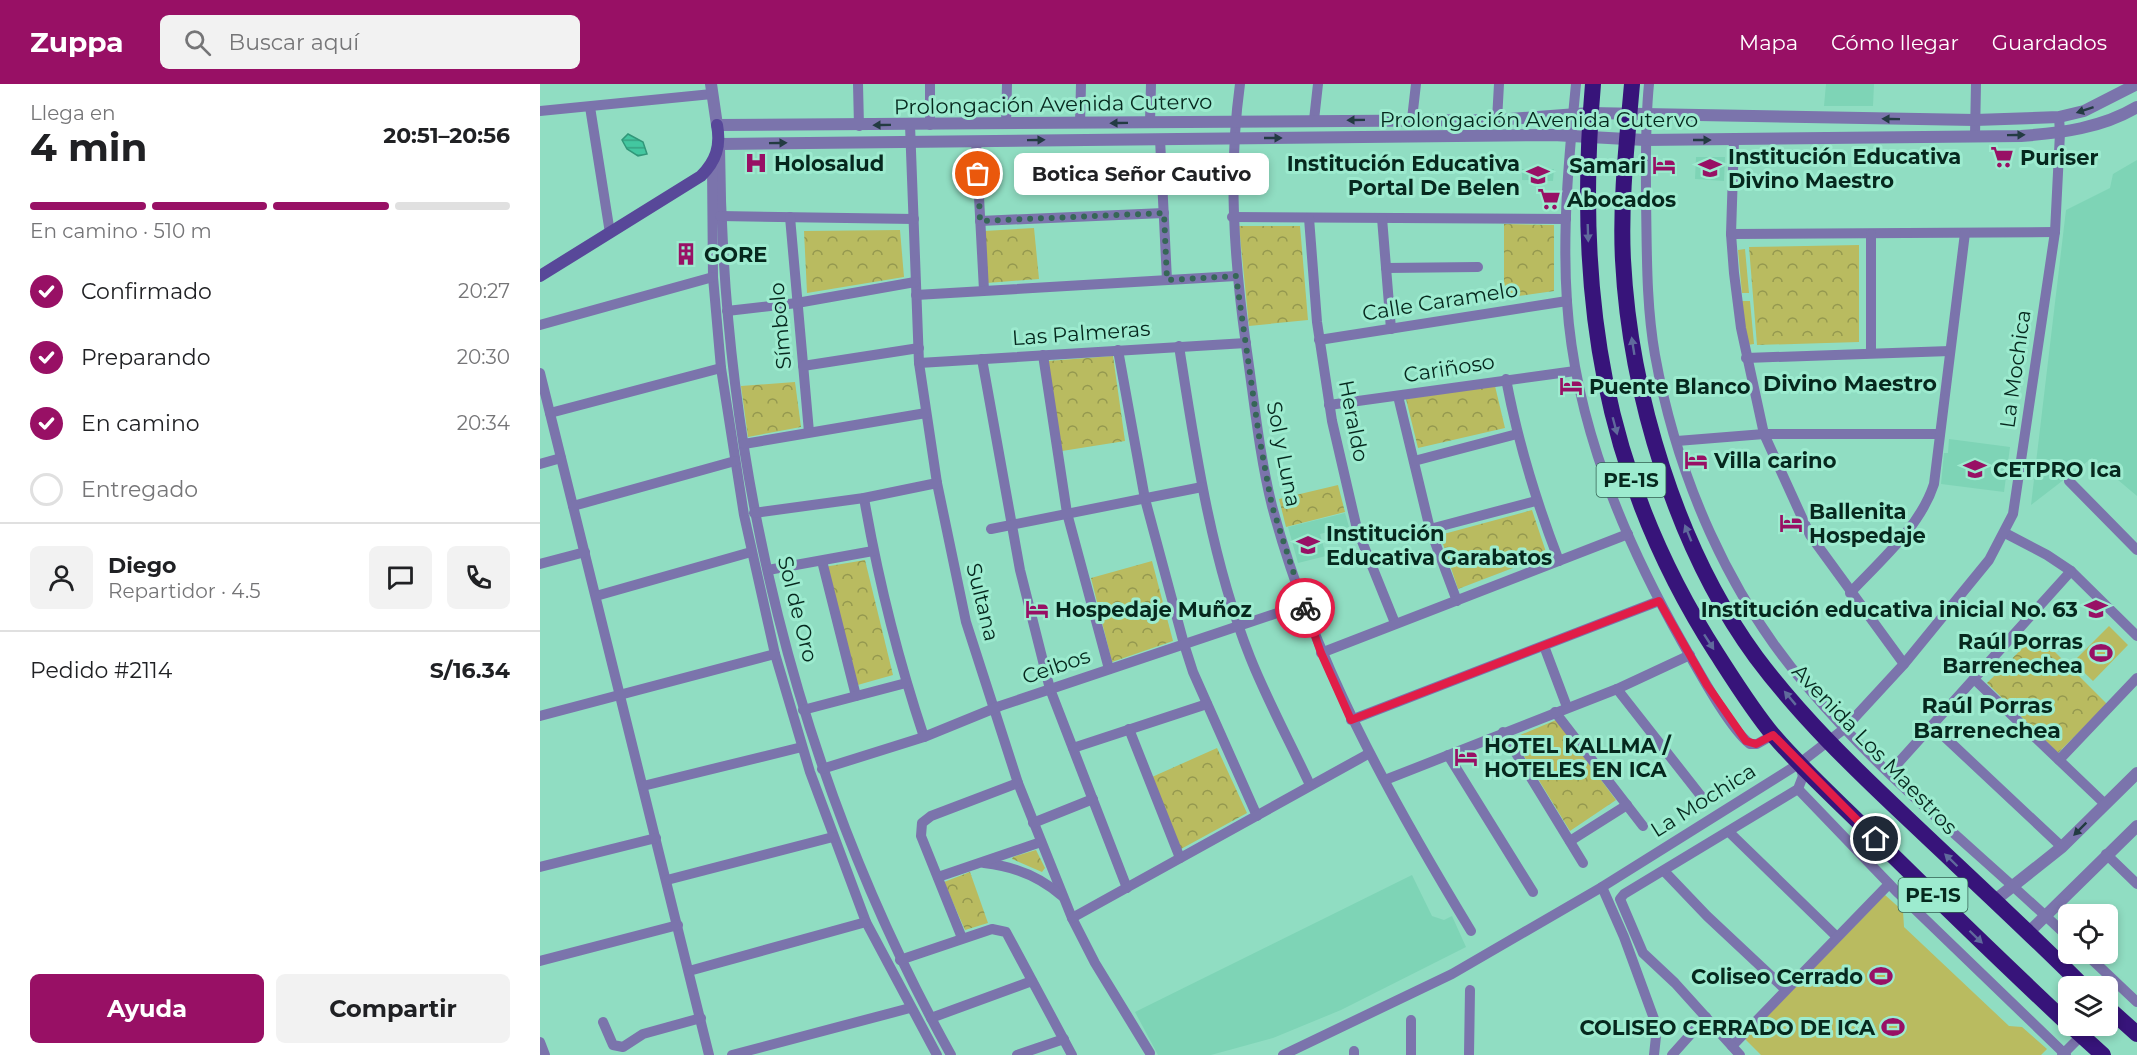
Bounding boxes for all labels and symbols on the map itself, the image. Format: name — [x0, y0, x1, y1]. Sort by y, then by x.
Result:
street label: Prolongación Avenida Cutervo — [894, 89, 1212, 119]
one-way arrow — [2076, 106, 2094, 115]
street label: Prolongación Avenida Cutervo — [1380, 107, 1698, 132]
one-way arrow — [1881, 114, 1900, 124]
one-way arrow — [1346, 115, 1365, 125]
one-way arrow — [1109, 118, 1128, 127]
one-way arrow — [872, 121, 891, 130]
one-way arrow — [2007, 130, 2026, 140]
one-way arrow — [1264, 133, 1283, 143]
one-way arrow — [1027, 135, 1046, 145]
one-way arrow — [1693, 135, 1712, 145]
one-way arrow — [769, 138, 788, 148]
place label: Institución Educativa Divino Maestro — [1728, 144, 1961, 193]
supermarket icon: Puriser — [1989, 144, 2015, 170]
place label: Puriser — [2020, 145, 2099, 170]
pin — [952, 148, 1003, 199]
hospital icon: Holosalud — [743, 150, 769, 176]
place label: Holosalud — [774, 151, 884, 176]
place label: Institución Educativa Portal De Belen — [1287, 151, 1520, 200]
hotel icon: Samari — [1651, 152, 1677, 178]
callout: Botica Señor Cautivo — [1014, 153, 1269, 195]
place label: Samari — [1569, 153, 1646, 178]
school or university icon: Institución Educativa Divino Maestro — [1697, 155, 1723, 181]
school or university icon: Institución Educativa Portal De Belen — [1525, 162, 1551, 188]
supermarket icon: Abocados — [1536, 186, 1562, 212]
place label: Abocados — [1566, 187, 1676, 212]
one-way arrow — [1583, 224, 1593, 243]
building icon: GORE — [673, 241, 699, 267]
place label: GORE — [704, 242, 767, 267]
street label: Calle Caramelo — [1360, 276, 1520, 326]
street label: Símbolo — [764, 282, 796, 370]
street label: La Mochica — [1994, 308, 2036, 430]
street label: Las Palmeras — [1011, 316, 1151, 350]
one-way arrow — [1629, 336, 1638, 355]
street label: Cariñoso — [1402, 348, 1496, 388]
district label: Divino Maestro — [1763, 370, 1937, 397]
hotel icon: Puente Blanco — [1558, 373, 1584, 399]
place label: Puente Blanco — [1589, 374, 1751, 399]
street label: Heraldo — [1334, 378, 1374, 464]
street label: Sol y Luna — [1262, 399, 1306, 509]
one-way arrow — [1610, 417, 1620, 435]
hotel icon: Villa carino — [1683, 447, 1709, 473]
place label: Villa carino — [1713, 448, 1837, 473]
school or university icon: CETPRO Ica — [1962, 456, 1988, 482]
place label: CETPRO Ica — [1993, 457, 2122, 482]
road number: PE-1S — [1596, 463, 1666, 497]
place label: Ballenita Hospedaje — [1809, 499, 1926, 548]
hotel icon: Ballenita Hospedaje — [1778, 510, 1804, 536]
place label: Institución Educativa Garabatos — [1326, 521, 1552, 570]
one-way arrow — [1683, 523, 1693, 541]
school or university icon: Institución Educativa Garabatos — [1295, 532, 1321, 558]
street label: Sol de Oro — [773, 553, 823, 665]
street label: Sultana — [961, 560, 1005, 644]
courier — [1275, 578, 1335, 638]
hotel icon: Hospedaje Muñoz — [1024, 596, 1050, 622]
school or university icon: Institución educativa inicial No. 63 — [2083, 596, 2109, 622]
place label: Hospedaje Muñoz — [1055, 597, 1252, 622]
place label: Institución educativa inicial No. 63 — [1701, 597, 2078, 622]
place label: Raúl Porras Barrenechea — [1942, 629, 2083, 678]
one-way arrow — [1703, 634, 1714, 650]
sports icon: Raúl Porras Barrenechea — [2088, 640, 2114, 666]
street label: Ceibos — [1019, 643, 1093, 689]
street label: Avenida Los Maestros — [1787, 659, 1963, 839]
one-way arrow — [1784, 691, 1797, 706]
district label: Raúl Porras Barrenechea — [1913, 692, 2061, 744]
place label: HOTEL KALLMA / HOTELES EN ICA — [1484, 733, 1673, 782]
hotel icon: HOTEL KALLMA / HOTELES EN ICA — [1453, 744, 1479, 770]
street label: La Mochica — [1646, 758, 1760, 842]
pin — [1850, 813, 1901, 864]
one-way arrow — [2074, 821, 2088, 835]
one-way arrow — [1944, 853, 1958, 867]
road number: PE-1S — [1898, 878, 1968, 912]
one-way arrow — [1968, 930, 1983, 944]
sports icon: Coliseo Cerrado — [1868, 963, 1894, 989]
place label: Coliseo Cerrado — [1691, 964, 1863, 989]
sports icon: COLISEO CERRADO DE ICA — [1880, 1014, 1906, 1040]
place label: COLISEO CERRADO DE ICA — [1579, 1015, 1876, 1040]

